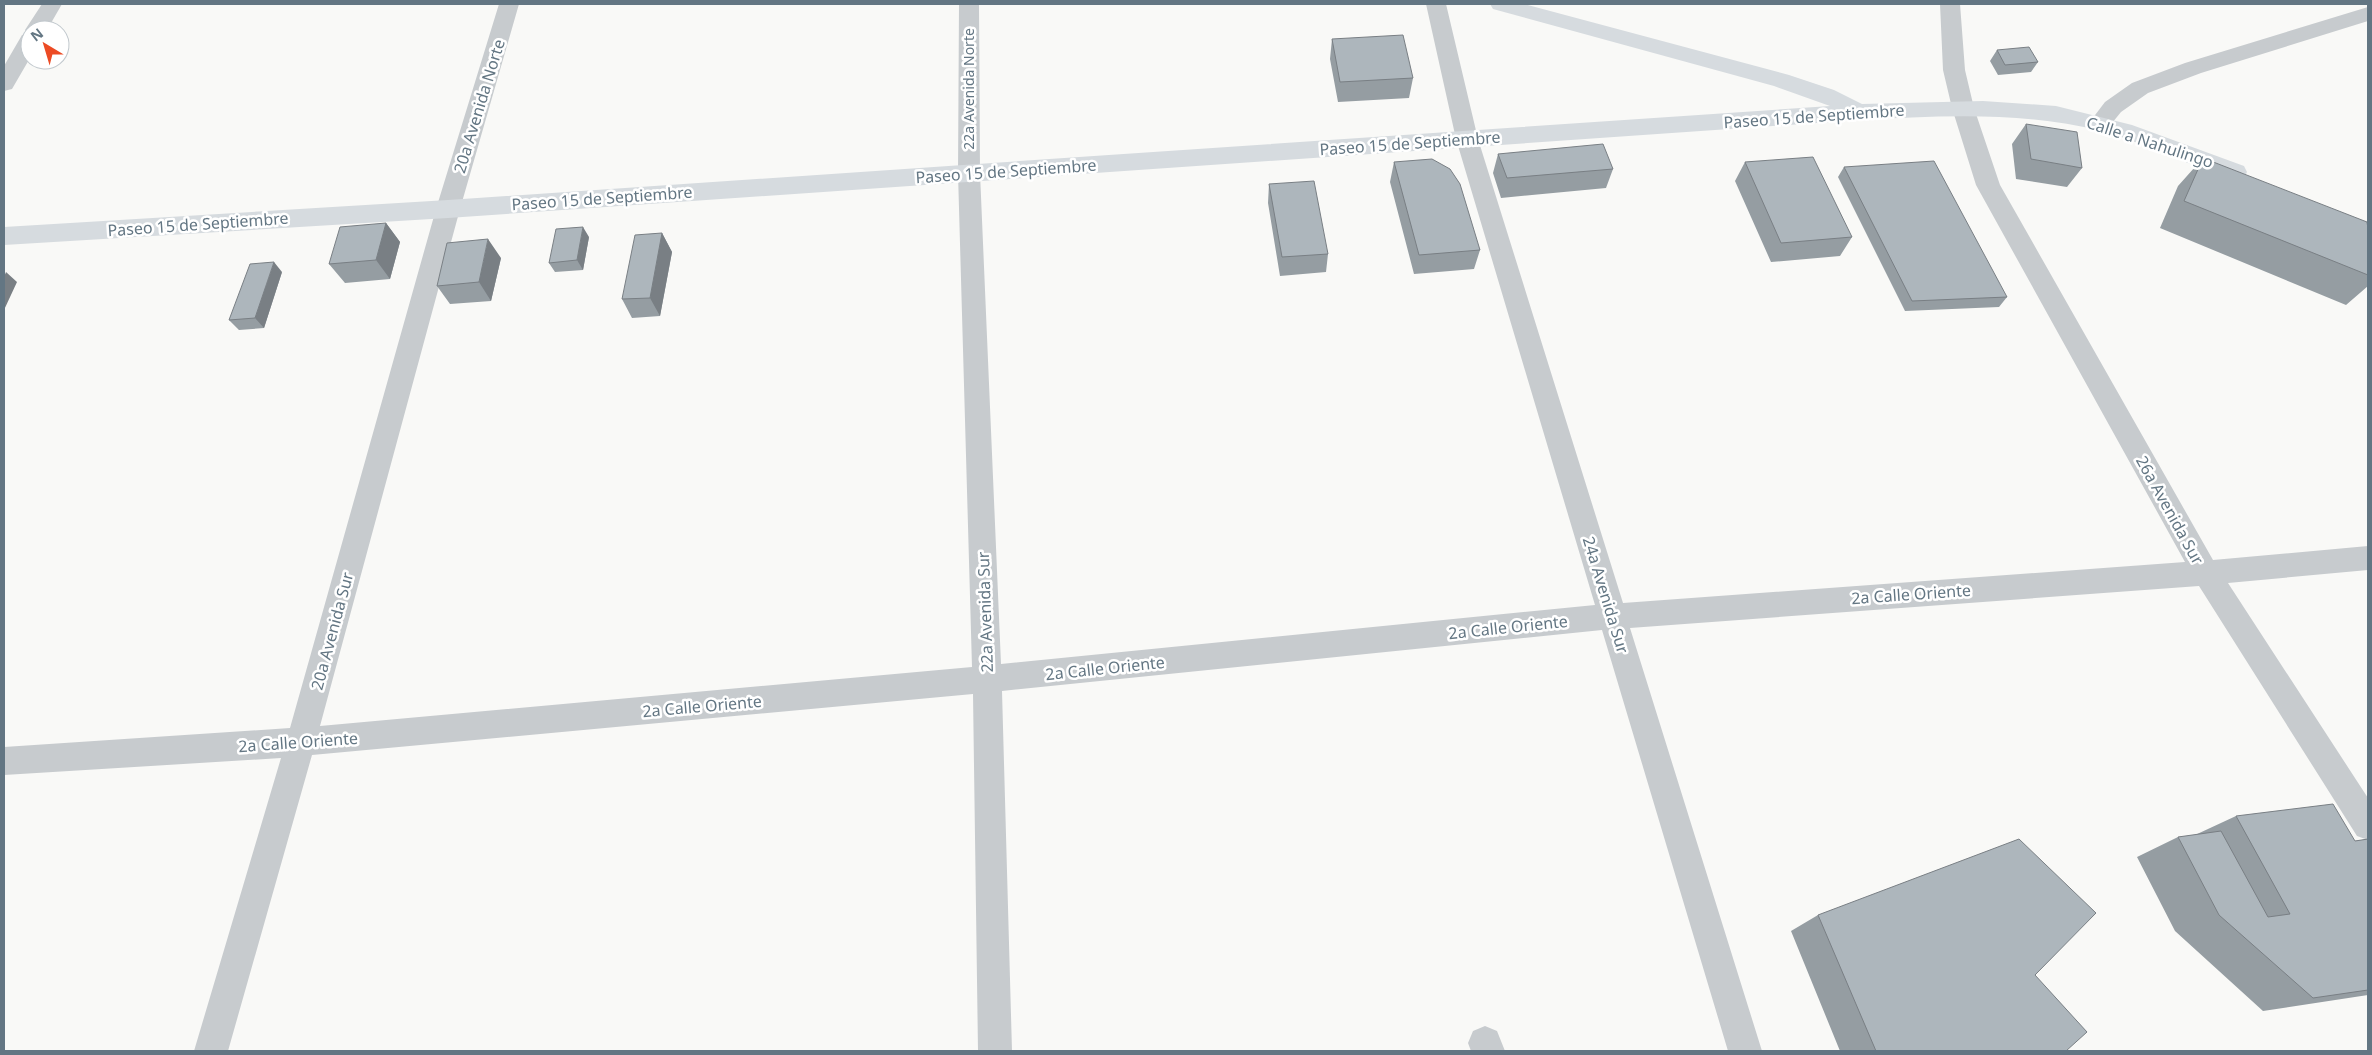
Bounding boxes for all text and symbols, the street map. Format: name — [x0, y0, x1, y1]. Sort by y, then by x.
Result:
north arrow — [20, 20, 70, 70]
text: N — [26, 23, 47, 45]
street label: 22a Avenida Norte — [959, 28, 978, 150]
street label: 20a Avenida Norte — [448, 36, 510, 176]
street label: Paseo 15 de Septiembre — [1723, 99, 1905, 133]
street label: Calle a Nahulingo — [2084, 111, 2216, 173]
street label: Paseo 15 de Septiembre — [1319, 126, 1501, 160]
street label: Paseo 15 de Septiembre — [915, 154, 1097, 188]
street label: Paseo 15 de Septiembre — [511, 181, 693, 215]
street label: Paseo 15 de Septiembre — [107, 207, 289, 241]
street label: 26a Avenida Sur — [2131, 452, 2209, 569]
street label: 24a Avenida Sur — [1578, 534, 1634, 656]
street label: 22a Avenida Sur — [972, 551, 998, 673]
street label: 20a Avenida Sur — [306, 569, 358, 692]
street label: 2a Calle Oriente — [1850, 579, 1972, 609]
street label: 2a Calle Oriente — [1447, 610, 1569, 644]
street label: 2a Calle Oriente — [1044, 651, 1166, 685]
street label: 2a Calle Oriente — [641, 690, 763, 722]
street label: 2a Calle Oriente — [237, 727, 359, 757]

